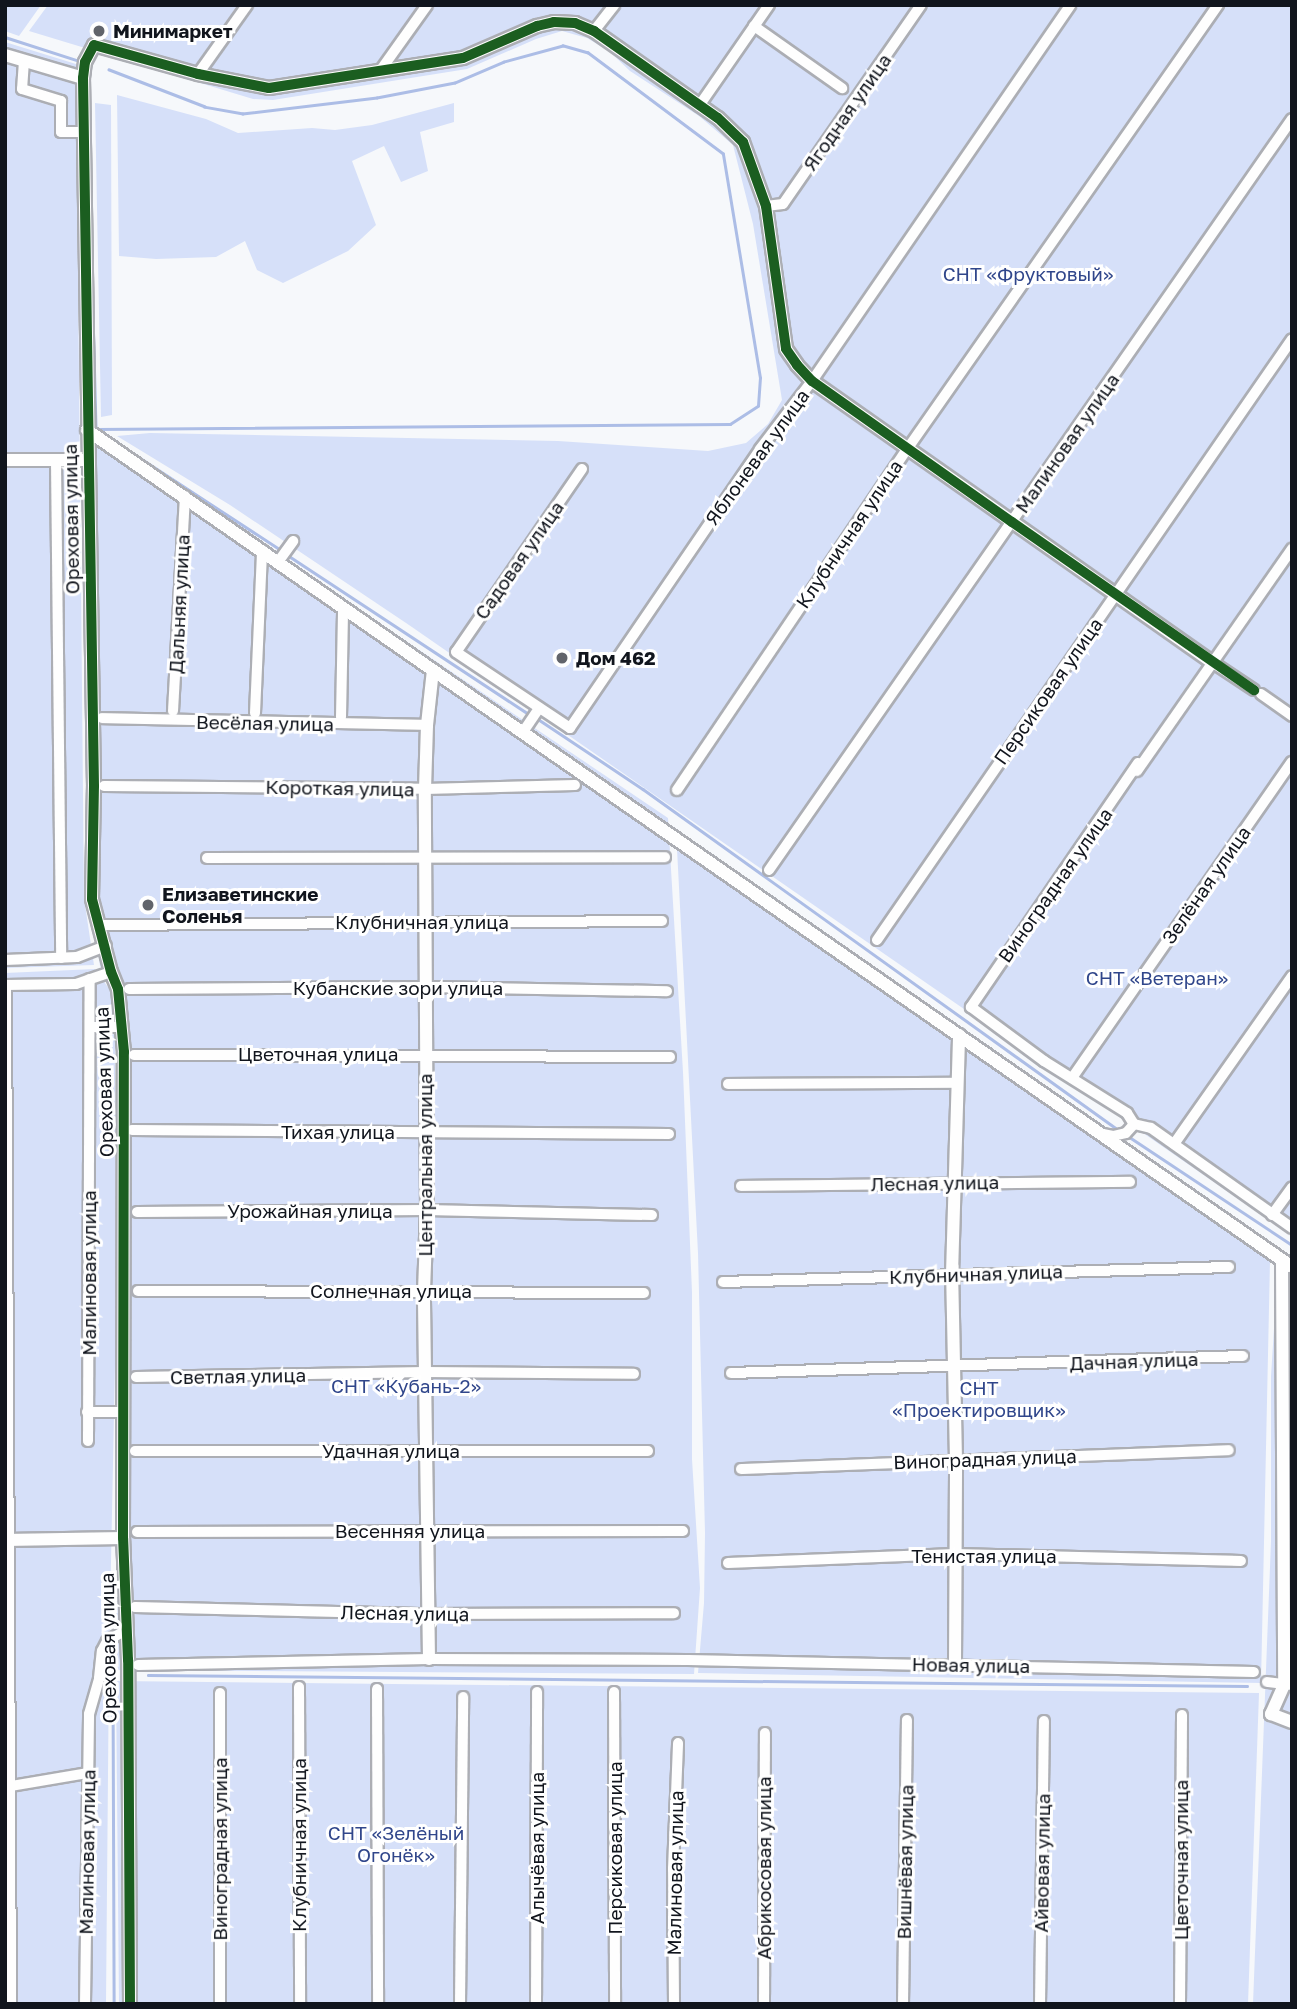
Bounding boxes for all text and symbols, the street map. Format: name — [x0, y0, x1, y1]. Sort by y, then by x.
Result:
place label: Минимаркет — [113, 20, 233, 42]
marker: Минимаркет — [91, 23, 107, 39]
street label: Ягодная улица — [798, 49, 896, 175]
park label: СНТ «Фруктовый» — [943, 263, 1113, 285]
street label: Малиновая улица — [1010, 369, 1124, 517]
street label: Яблоневая улица — [700, 385, 814, 529]
street label: Ореховая улица — [58, 444, 84, 594]
street label: Клубничная улица — [791, 455, 907, 613]
street label: Садовая улица — [470, 496, 568, 624]
street label: Дальняя улица — [164, 534, 194, 674]
street label: Персиковая улица — [989, 613, 1107, 769]
place label: Дом 462 — [576, 647, 656, 669]
marker: Дом 462 — [554, 650, 570, 666]
street label: Весёлая улица — [196, 710, 334, 736]
street label: Короткая улица — [265, 775, 415, 801]
street label: Виноградная улица — [993, 803, 1117, 967]
street label: Зелёная улица — [1157, 822, 1255, 948]
place label: Елизаветинские Соленья — [162, 883, 318, 927]
marker: Елизаветинские Соленья — [140, 897, 156, 913]
street label: Клубничная улица — [335, 911, 509, 933]
park label: СНТ «Ветеран» — [1086, 967, 1228, 989]
street label: Кубанские зори улица — [293, 977, 503, 999]
street label: Ореховая улица — [90, 1006, 118, 1158]
street label: Цветочная улица — [238, 1043, 398, 1065]
street label: Центральная улица — [414, 1073, 436, 1257]
street label: Тихая улица — [281, 1121, 395, 1143]
street label: Лесная улица — [871, 1170, 999, 1196]
street label: Малиновая улица — [78, 1190, 100, 1356]
street label: Урожайная улица — [227, 1200, 393, 1222]
street label: Клубничная улица — [889, 1260, 1063, 1288]
street label: Солнечная улица — [310, 1280, 472, 1302]
street label: Дачная улица — [1069, 1347, 1199, 1375]
street label: Светлая улица — [170, 1363, 306, 1389]
park label: СНТ «Кубань-2» — [331, 1375, 481, 1397]
park label: СНТ «Проектировщик» — [892, 1377, 1066, 1421]
street label: Удачная улица — [322, 1440, 460, 1462]
street label: Виноградная улица — [893, 1444, 1077, 1474]
street label: Весенняя улица — [335, 1520, 485, 1542]
street label: Тенистая улица — [911, 1545, 1057, 1567]
street label: Ореховая улица — [95, 1573, 121, 1723]
street label: Лесная улица — [341, 1600, 469, 1626]
street label: Новая улица — [912, 1653, 1030, 1677]
street label: Виноградная улица — [209, 1757, 231, 1941]
street label: Клубничная улица — [288, 1758, 310, 1932]
street label: Персиковая улица — [604, 1761, 626, 1935]
street label: Малиновая улица — [74, 1769, 100, 1935]
street label: Алычёвая улица — [526, 1772, 548, 1924]
street label: Абрикосовая улица — [753, 1776, 775, 1960]
street label: Цветочная улица — [1170, 1780, 1192, 1940]
street label: Вишнёвая улица — [892, 1784, 918, 1940]
street label: Малиновая улица — [662, 1790, 688, 1956]
street label: Айвовая улица — [1029, 1793, 1055, 1933]
park label: СНТ «Зелёный Огонёк» — [328, 1822, 464, 1866]

